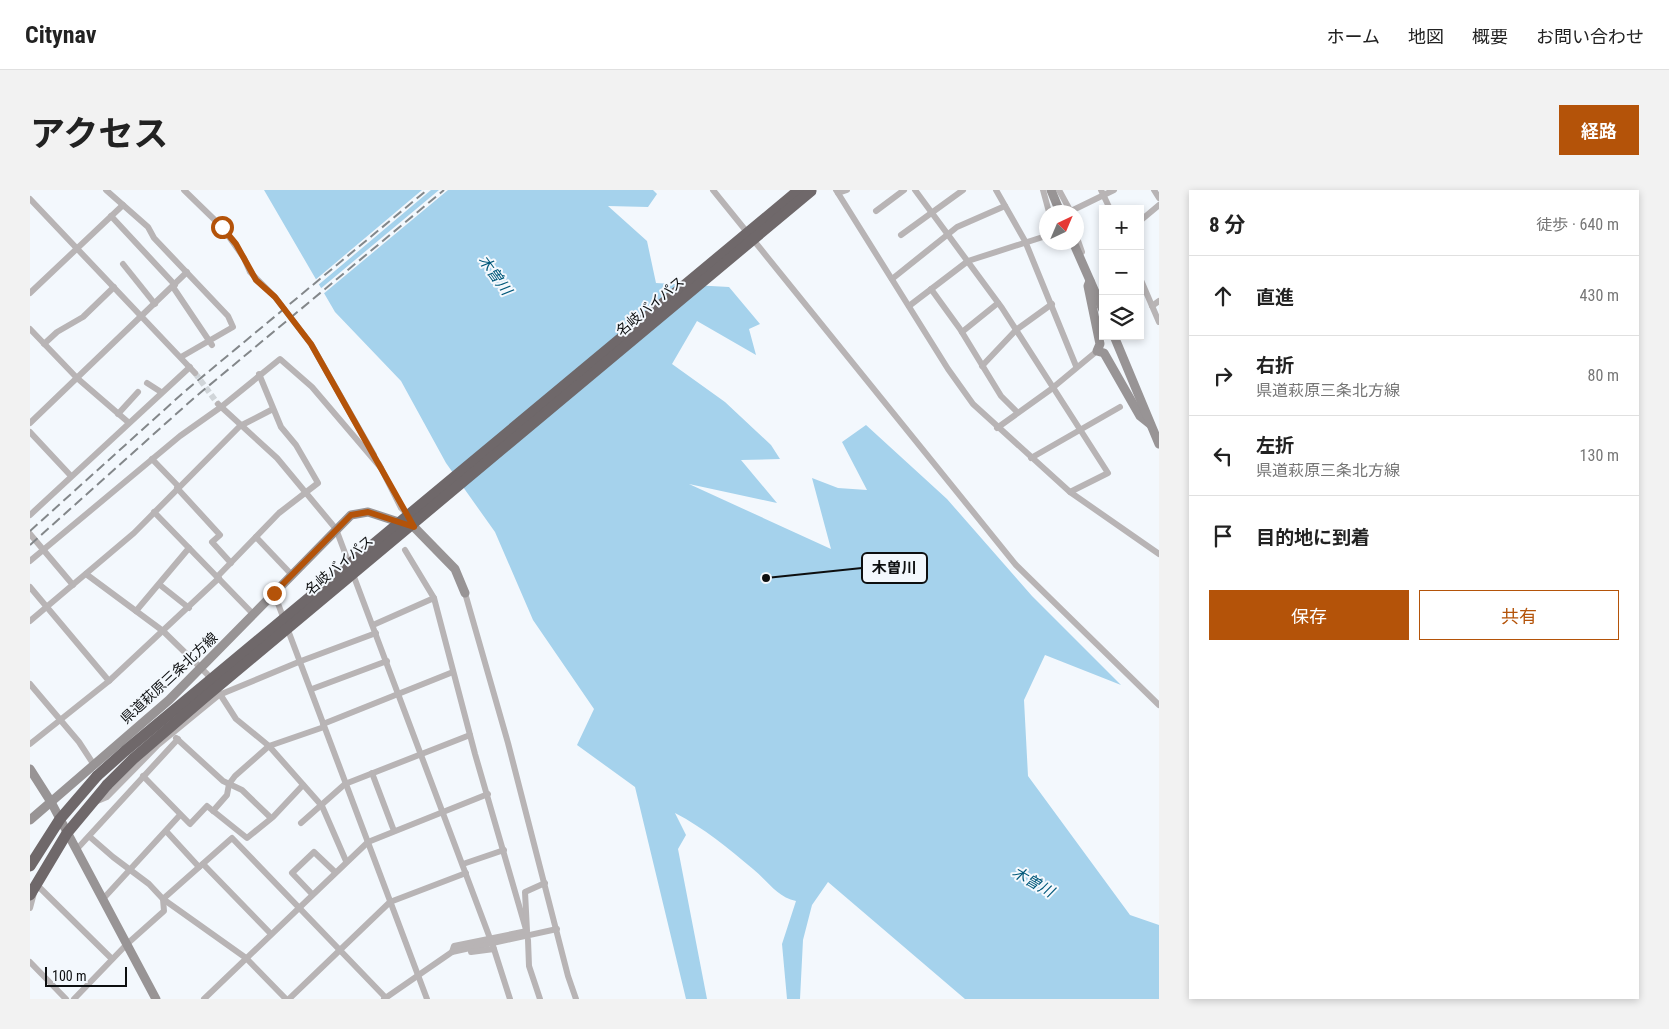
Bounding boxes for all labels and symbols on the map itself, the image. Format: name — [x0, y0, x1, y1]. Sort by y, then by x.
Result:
north arrow — [1039, 205, 1084, 250]
route start — [211, 216, 234, 239]
water label: 木曽川 — [474, 252, 517, 300]
street label: 名岐バイパス — [613, 273, 687, 339]
street label: 名岐バイパス — [302, 532, 376, 598]
callout: 木曽川 — [862, 553, 927, 583]
text: 木曽川 — [871, 559, 917, 577]
route end — [263, 582, 286, 605]
street label: 県道萩原三条北方線 — [117, 629, 221, 727]
water label: 木曽川 — [1009, 863, 1059, 902]
scale bar — [45, 964, 128, 987]

